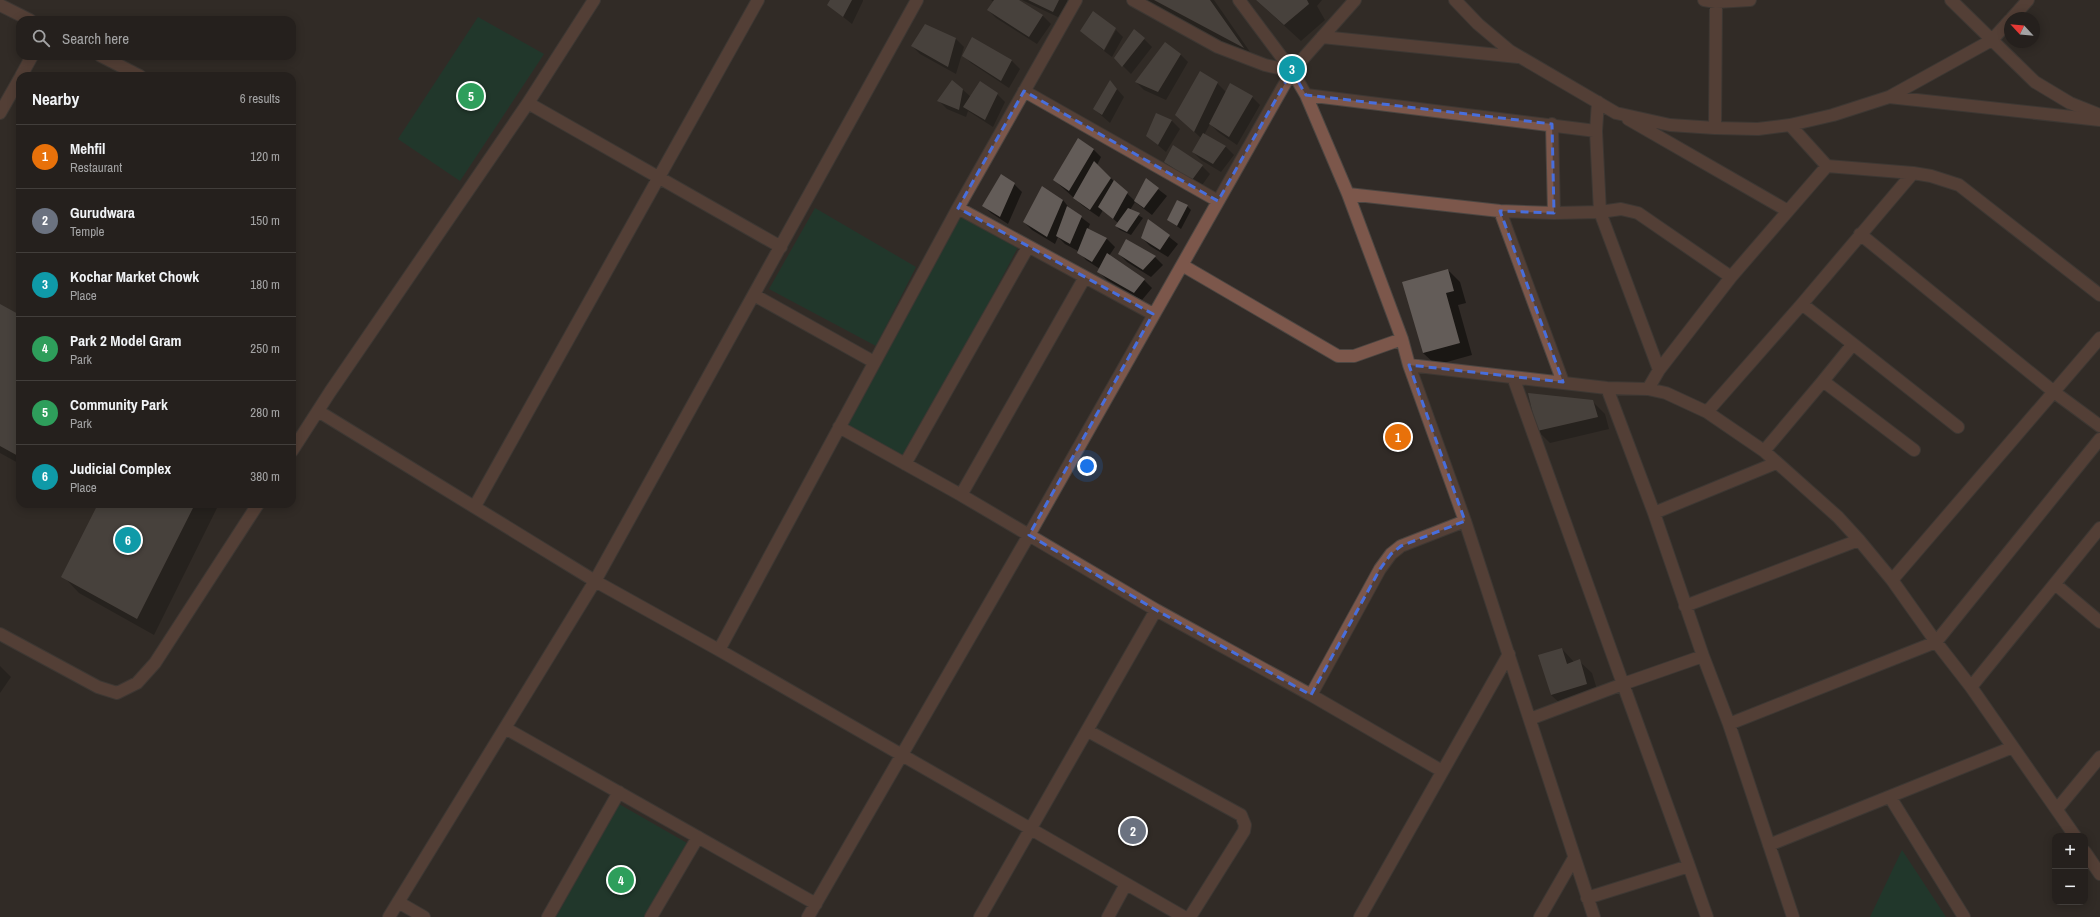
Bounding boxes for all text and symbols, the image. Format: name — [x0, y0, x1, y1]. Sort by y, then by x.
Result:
north arrow — [2004, 12, 2040, 48]
search box — [16, 16, 296, 60]
icon: search — [30, 27, 52, 49]
text: Search here — [62, 28, 129, 49]
pin: 3 — [1279, 54, 1305, 84]
pin: 5 — [458, 81, 484, 111]
text: Nearby — [32, 87, 79, 110]
text: 6 results — [240, 90, 280, 107]
text: Mehfil — [70, 138, 106, 159]
text: 1 — [42, 148, 48, 165]
text: 120 m — [250, 148, 280, 165]
text: Restaurant — [70, 159, 122, 176]
text: Gurudwara — [70, 202, 135, 223]
text: 2 — [42, 212, 48, 229]
text: 150 m — [250, 212, 280, 229]
text: Temple — [70, 223, 104, 240]
text: Kochar Market Chowk — [70, 266, 199, 287]
text: 3 — [42, 276, 48, 293]
text: 180 m — [250, 276, 280, 293]
text: Place — [70, 287, 97, 304]
text: Park 2 Model Gram — [70, 330, 181, 351]
text: 4 — [42, 340, 48, 357]
text: 250 m — [250, 340, 280, 357]
text: Park — [70, 351, 92, 368]
text: Community Park — [70, 394, 168, 415]
text: 5 — [42, 404, 48, 421]
text: 280 m — [250, 404, 280, 421]
text: Park — [70, 415, 92, 432]
pin: 1 — [1385, 422, 1411, 452]
your location — [1077, 456, 1097, 476]
text: Judicial Complex — [70, 458, 171, 479]
text: 6 — [42, 468, 48, 485]
text: 380 m — [250, 468, 280, 485]
text: Place — [70, 479, 97, 496]
pin: 6 — [115, 525, 141, 555]
pin: 2 — [1120, 816, 1146, 846]
map controls — [2052, 833, 2088, 905]
button: + — [2052, 833, 2088, 869]
pin: 4 — [608, 865, 634, 895]
button: − — [2052, 869, 2088, 905]

